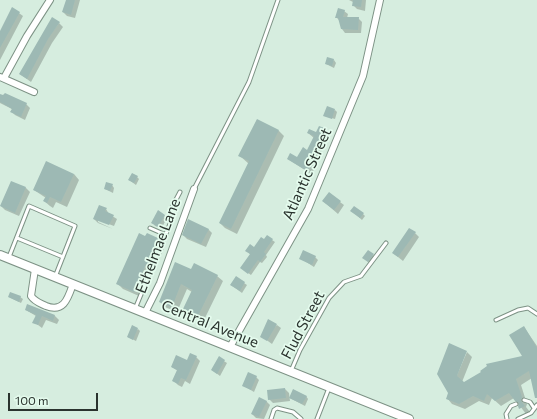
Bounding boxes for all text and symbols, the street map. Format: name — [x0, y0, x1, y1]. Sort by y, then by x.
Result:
street label: Atlantic Street — [279, 125, 335, 223]
street label: Ethelmae Lane — [132, 196, 184, 296]
street label: Flud Street — [278, 288, 328, 362]
street label: Central Avenue — [159, 296, 261, 352]
scale bar — [10, 385, 100, 411]
text: 100 m — [15, 393, 49, 407]

